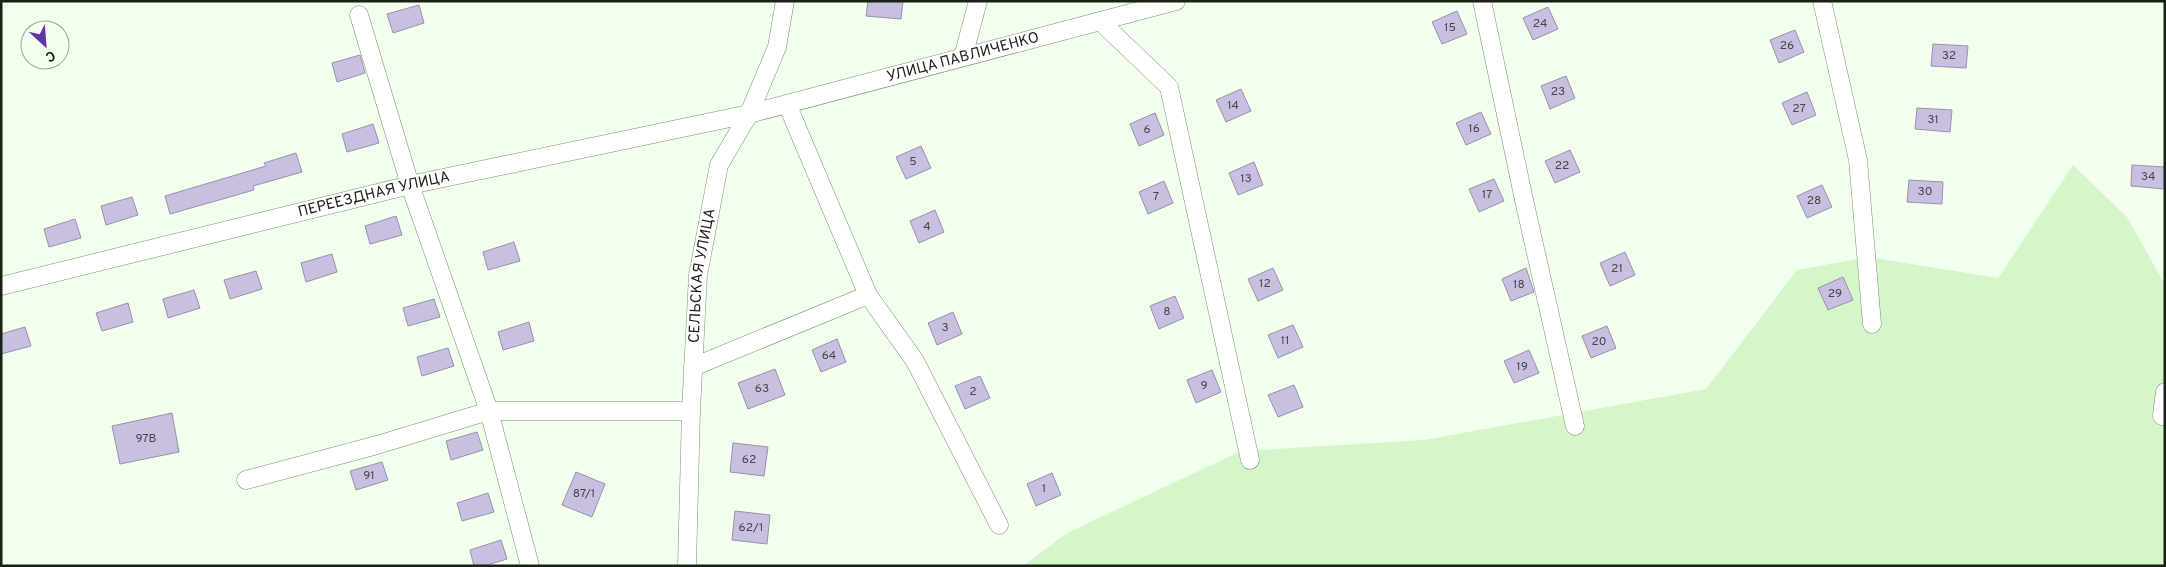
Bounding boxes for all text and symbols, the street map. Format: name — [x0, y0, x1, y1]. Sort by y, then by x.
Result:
house number: 24 — [1533, 16, 1547, 32]
north arrow — [20, 20, 70, 70]
house number: 15 — [1444, 20, 1456, 36]
street label: УЛИЦА ПАВЛИЧЕНКО — [885, 28, 1041, 87]
house number: 26 — [1780, 38, 1794, 54]
text: С — [42, 46, 58, 65]
house number: 32 — [1942, 48, 1956, 64]
house number: 23 — [1551, 84, 1565, 100]
house number: 14 — [1227, 98, 1239, 114]
house number: 27 — [1792, 101, 1806, 117]
house number: 31 — [1927, 112, 1939, 128]
house number: 16 — [1468, 121, 1480, 137]
house number: 6 — [1143, 122, 1151, 138]
house number: 5 — [909, 154, 917, 170]
house number: 22 — [1555, 158, 1569, 174]
street label: ПЕРЕЕЗДНАЯ УЛИЦА — [296, 167, 452, 222]
house number: 34 — [2141, 169, 2155, 185]
house number: 13 — [1240, 171, 1252, 187]
house number: 30 — [1918, 184, 1932, 200]
house number: 17 — [1482, 187, 1492, 203]
house number: 7 — [1153, 189, 1159, 205]
house number: 28 — [1807, 193, 1821, 209]
street label: СЕЛЬСКАЯ УЛИЦА — [685, 207, 720, 344]
house number: 4 — [923, 219, 931, 235]
house number: 21 — [1611, 261, 1623, 277]
house number: 12 — [1259, 276, 1271, 292]
house number: 18 — [1513, 277, 1525, 293]
house number: 29 — [1828, 286, 1842, 302]
house number: 8 — [1163, 304, 1171, 320]
house number: 3 — [941, 320, 949, 336]
house number: 11 — [1281, 333, 1289, 349]
house number: 20 — [1591, 334, 1607, 350]
house number: 64 — [822, 348, 836, 364]
house number: 19 — [1516, 359, 1528, 375]
house number: 9 — [1200, 378, 1208, 394]
house number: 63 — [755, 381, 769, 397]
house number: 2 — [969, 384, 977, 400]
house number: 97В — [136, 431, 157, 447]
house number: 62 — [742, 452, 756, 468]
house number: 91 — [363, 468, 375, 484]
house number: 1 — [1042, 481, 1046, 497]
house number: 87/1 — [573, 486, 595, 502]
house number: 62/1 — [739, 520, 763, 536]

